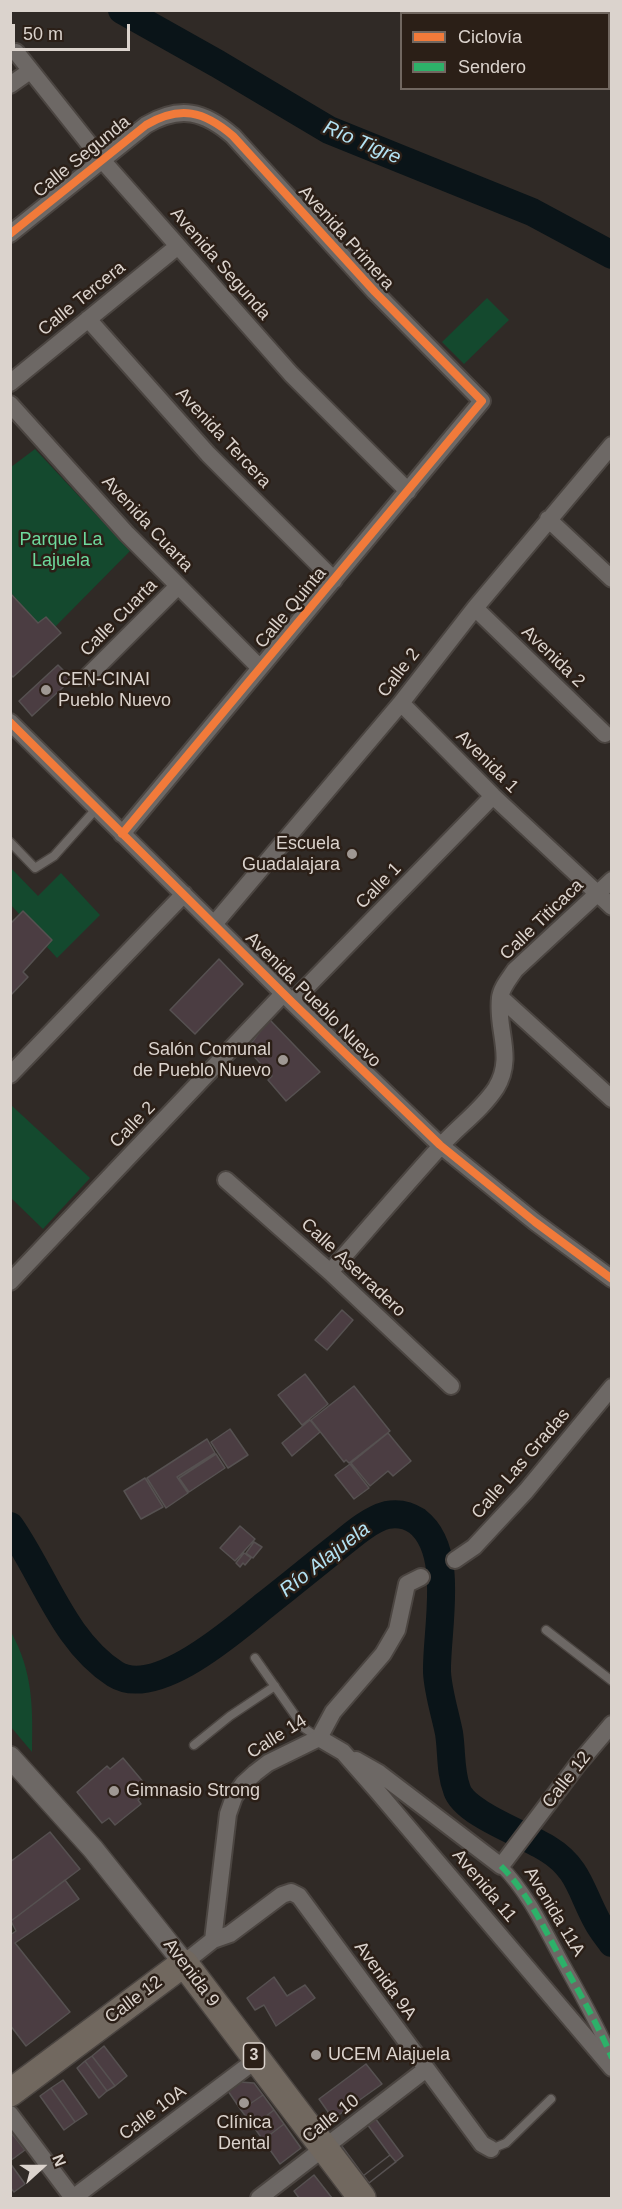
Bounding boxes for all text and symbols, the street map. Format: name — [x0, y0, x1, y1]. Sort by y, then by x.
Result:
scale bar — [15, 12, 134, 50]
legend — [400, 12, 610, 90]
text: 50 m — [23, 24, 63, 44]
text: Ciclovía — [458, 27, 522, 47]
text: Sendero — [458, 57, 526, 77]
street label: Calle Segunda — [29, 111, 135, 203]
water label: Río Tigre — [320, 116, 404, 170]
street label: Avenida Primera — [294, 181, 398, 295]
street label: Avenida Segunda — [165, 203, 275, 325]
street label: Calle Tercera — [34, 257, 130, 341]
street label: Avenida Tercera — [171, 383, 275, 493]
street label: Avenida Cuarta — [97, 471, 197, 577]
park label: Parque La Lajuela — [19, 529, 103, 572]
street label: Calle Quinta — [251, 563, 331, 653]
street label: Calle Cuarta — [76, 575, 162, 661]
street label: Avenida 2 — [517, 622, 589, 692]
street label: Calle 2 — [373, 644, 425, 702]
place label: CEN-CINAI Pueblo Nuevo — [58, 669, 171, 712]
marker: CEN-CINAI Pueblo Nuevo — [39, 683, 53, 697]
street label: Avenida 1 — [451, 726, 523, 798]
place label: Escuela Guadalajara — [242, 833, 340, 876]
marker: Escuela Guadalajara — [345, 847, 359, 861]
street label: Calle 1 — [352, 858, 406, 914]
street label: Calle Titicaca — [496, 875, 588, 965]
street label: Avenida Pueblo Nuevo — [241, 928, 385, 1072]
place label: Salón Comunal de Pueblo Nuevo — [133, 1039, 271, 1082]
marker: Salón Comunal de Pueblo Nuevo — [276, 1053, 290, 1067]
street label: Calle 2 — [106, 1097, 160, 1153]
street label: Calle Aserradero — [296, 1214, 410, 1322]
street label: Calle Las Gradas — [467, 1404, 575, 1524]
water label: Río Alajuela — [275, 1517, 375, 1603]
street label: Calle 14 — [243, 1710, 311, 1764]
street label: Calle 12 — [538, 1747, 596, 1813]
place label: Gimnasio Strong — [126, 1780, 260, 1802]
marker: Gimnasio Strong — [107, 1784, 121, 1798]
street label: Avenida 11 — [447, 1845, 521, 1927]
street label: Avenida 11A — [519, 1863, 589, 1961]
street label: Avenida 9 — [158, 1935, 224, 2011]
street label: Avenida 9A — [349, 1938, 421, 2024]
street label: Calle 12 — [101, 1972, 167, 2028]
road number: 3 — [244, 2043, 264, 2069]
place label: UCEM Alajuela — [328, 2044, 450, 2066]
marker: UCEM Alajuela — [309, 2048, 323, 2062]
street label: Calle 10A — [115, 2081, 191, 2145]
street label: Calle 10 — [298, 2090, 364, 2148]
marker: Clínica Dental — [237, 2096, 251, 2110]
place label: Clínica Dental — [216, 2112, 272, 2154]
north arrow — [12, 2137, 72, 2197]
text: N — [49, 2152, 69, 2169]

